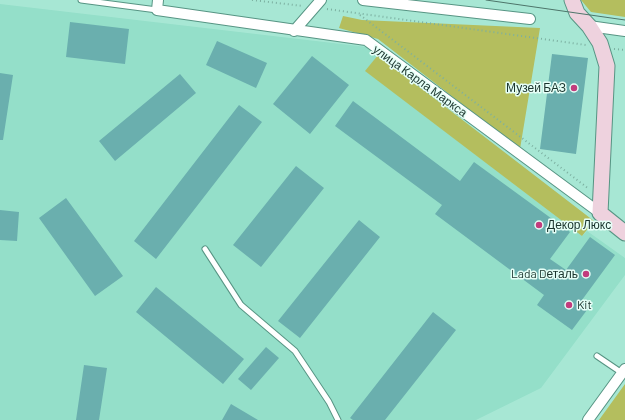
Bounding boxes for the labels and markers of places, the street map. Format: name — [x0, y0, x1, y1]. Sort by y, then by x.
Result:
place label: Музей БАЗ — [506, 81, 566, 95]
marker: Музей БАЗ — [569, 83, 579, 93]
place label: Декор Люкс — [547, 218, 611, 232]
marker: Декор Люкс — [534, 220, 544, 230]
place label: Lada Dеталь — [511, 267, 578, 281]
marker: Lada Dеталь — [581, 269, 591, 279]
place label: Kit — [577, 298, 592, 312]
marker: Kit — [564, 300, 574, 310]

